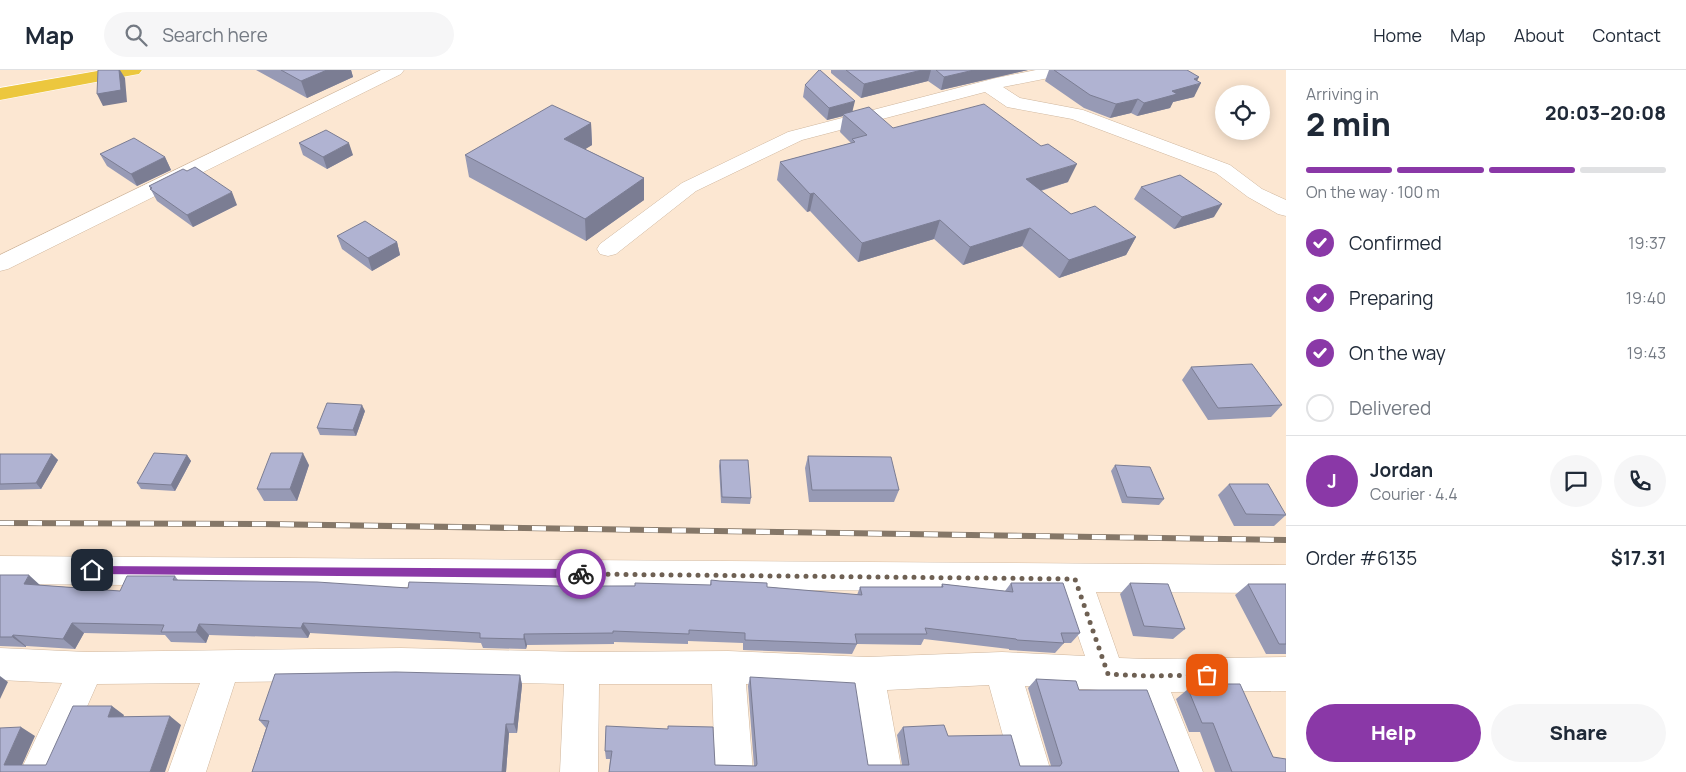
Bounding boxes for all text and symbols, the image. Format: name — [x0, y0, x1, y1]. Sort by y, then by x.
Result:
search box — [104, 12, 454, 57]
text: Map — [25, 18, 74, 51]
icon: search — [122, 21, 150, 49]
text: Search here — [162, 22, 268, 48]
text: Home — [1373, 23, 1422, 47]
text: Map — [1450, 23, 1486, 47]
text: About — [1514, 23, 1564, 47]
text: Contact — [1592, 23, 1661, 47]
text: Arriving in — [1306, 83, 1379, 105]
map controls — [1215, 85, 1270, 140]
button: locate — [1215, 85, 1270, 140]
text: 20:03–20:08 — [1545, 100, 1666, 126]
text: 2 min — [1306, 102, 1391, 146]
text: On the way · 100 m — [1306, 181, 1440, 203]
icon: check — [1306, 229, 1334, 257]
text: Confirmed — [1349, 230, 1442, 256]
text: 19:37 — [1628, 232, 1666, 254]
icon: check — [1306, 284, 1334, 312]
text: Preparing — [1349, 285, 1434, 311]
text: 19:40 — [1626, 287, 1666, 309]
icon: check — [1306, 339, 1334, 367]
text: On the way — [1349, 340, 1446, 366]
text: 19:43 — [1627, 342, 1666, 364]
text: Delivered — [1349, 395, 1431, 421]
button: chat — [1550, 455, 1602, 507]
button: phone — [1614, 455, 1666, 507]
text: Jordan — [1370, 457, 1433, 483]
text: J — [1327, 468, 1337, 494]
text: Courier · 4.4 — [1370, 483, 1458, 505]
text: Order #6135 — [1306, 545, 1417, 571]
text: $17.31 — [1611, 545, 1666, 571]
pin — [71, 549, 113, 591]
courier — [556, 549, 606, 599]
icon: home — [78, 556, 106, 584]
icon: bike — [567, 560, 595, 588]
pin — [1186, 654, 1228, 696]
icon: bag — [1193, 661, 1221, 689]
button: Help — [1306, 704, 1481, 762]
button: Share — [1491, 704, 1666, 762]

